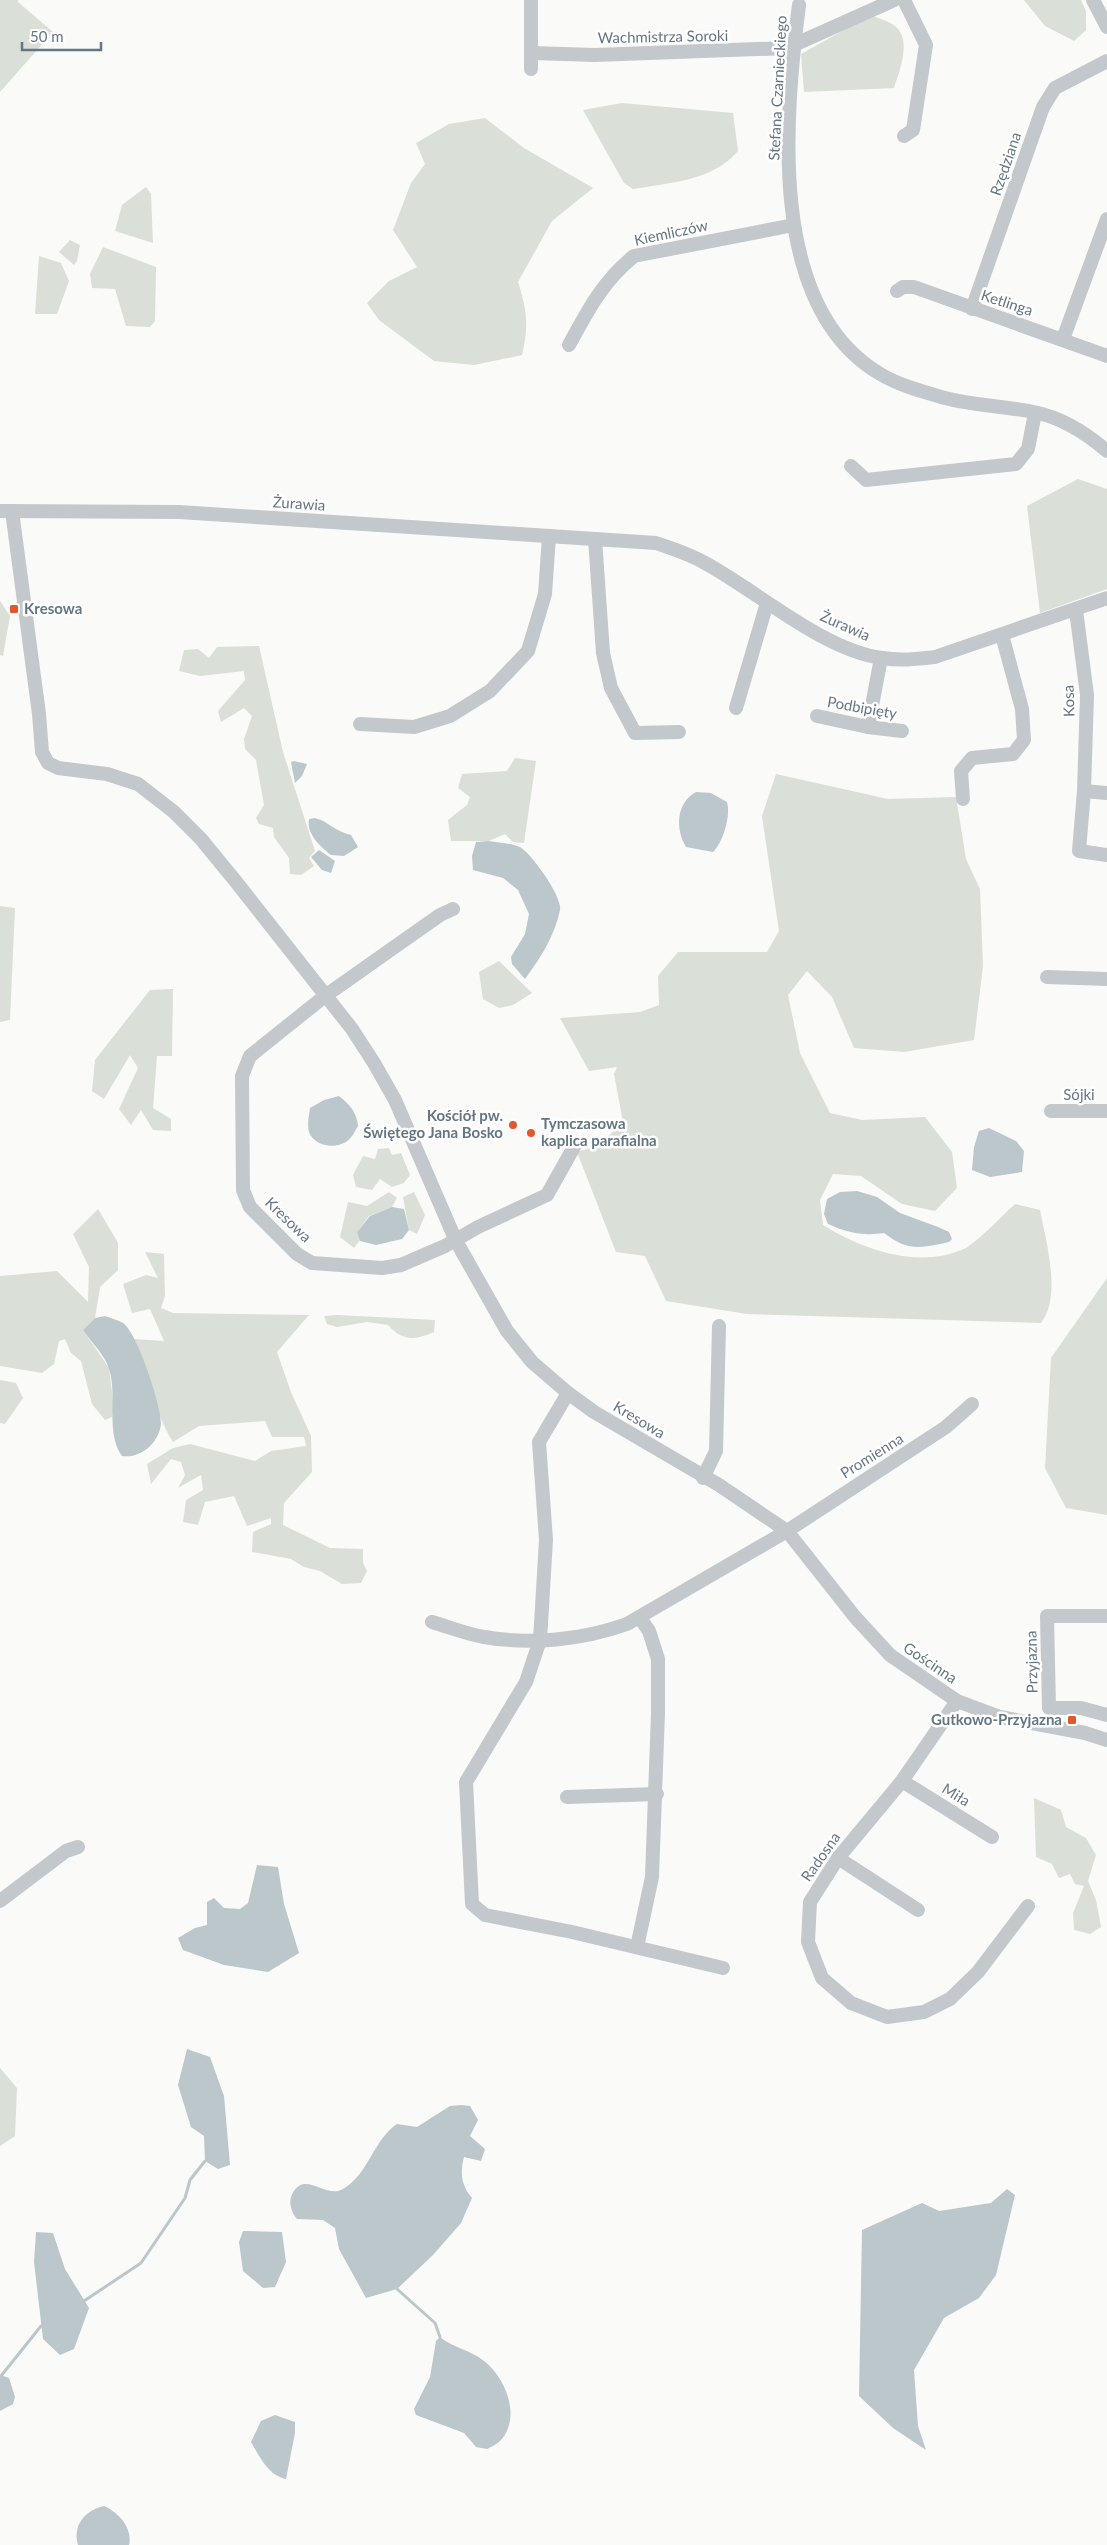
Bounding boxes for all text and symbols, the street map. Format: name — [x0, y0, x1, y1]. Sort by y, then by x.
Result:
street label: Stefana Czarnieckiego — [764, 15, 790, 161]
scale bar — [22, 20, 101, 52]
street label: Wachmistrza Soroki — [598, 26, 728, 46]
text: 50 m — [30, 27, 64, 45]
street label: Rzędziana — [986, 130, 1024, 198]
street label: Kiemliczów — [632, 215, 710, 249]
street label: Ketlinga — [979, 285, 1035, 319]
street label: Żurawia — [272, 492, 326, 514]
place label: Kresowa — [24, 599, 82, 617]
marker: Kresowa — [8, 603, 20, 615]
street label: Żurawia — [818, 606, 873, 644]
street label: Kosa — [1058, 685, 1078, 717]
street label: Podbipięty — [826, 692, 899, 722]
street label: Sójki — [1063, 1085, 1095, 1103]
place label: Kościół pw. Świętego Jana Bosko — [363, 1106, 503, 1141]
place label: Tymczasowa kaplica parafialna — [541, 1114, 657, 1149]
marker: Kościół pw. Świętego Jana Bosko — [507, 1119, 519, 1131]
marker: Tymczasowa kaplica parafialna — [525, 1127, 537, 1139]
street label: Kresowa — [262, 1193, 315, 1246]
street label: Kresowa — [610, 1397, 669, 1442]
street label: Promienna — [837, 1429, 906, 1481]
street label: Przyjazna — [1021, 1631, 1041, 1693]
street label: Gościnna — [900, 1638, 961, 1687]
place label: Gutkowo-Przyjazna — [931, 1710, 1062, 1728]
marker: Gutkowo-Przyjazna — [1066, 1714, 1078, 1726]
street label: Miła — [939, 1779, 974, 1810]
street label: Radosna — [797, 1828, 844, 1885]

